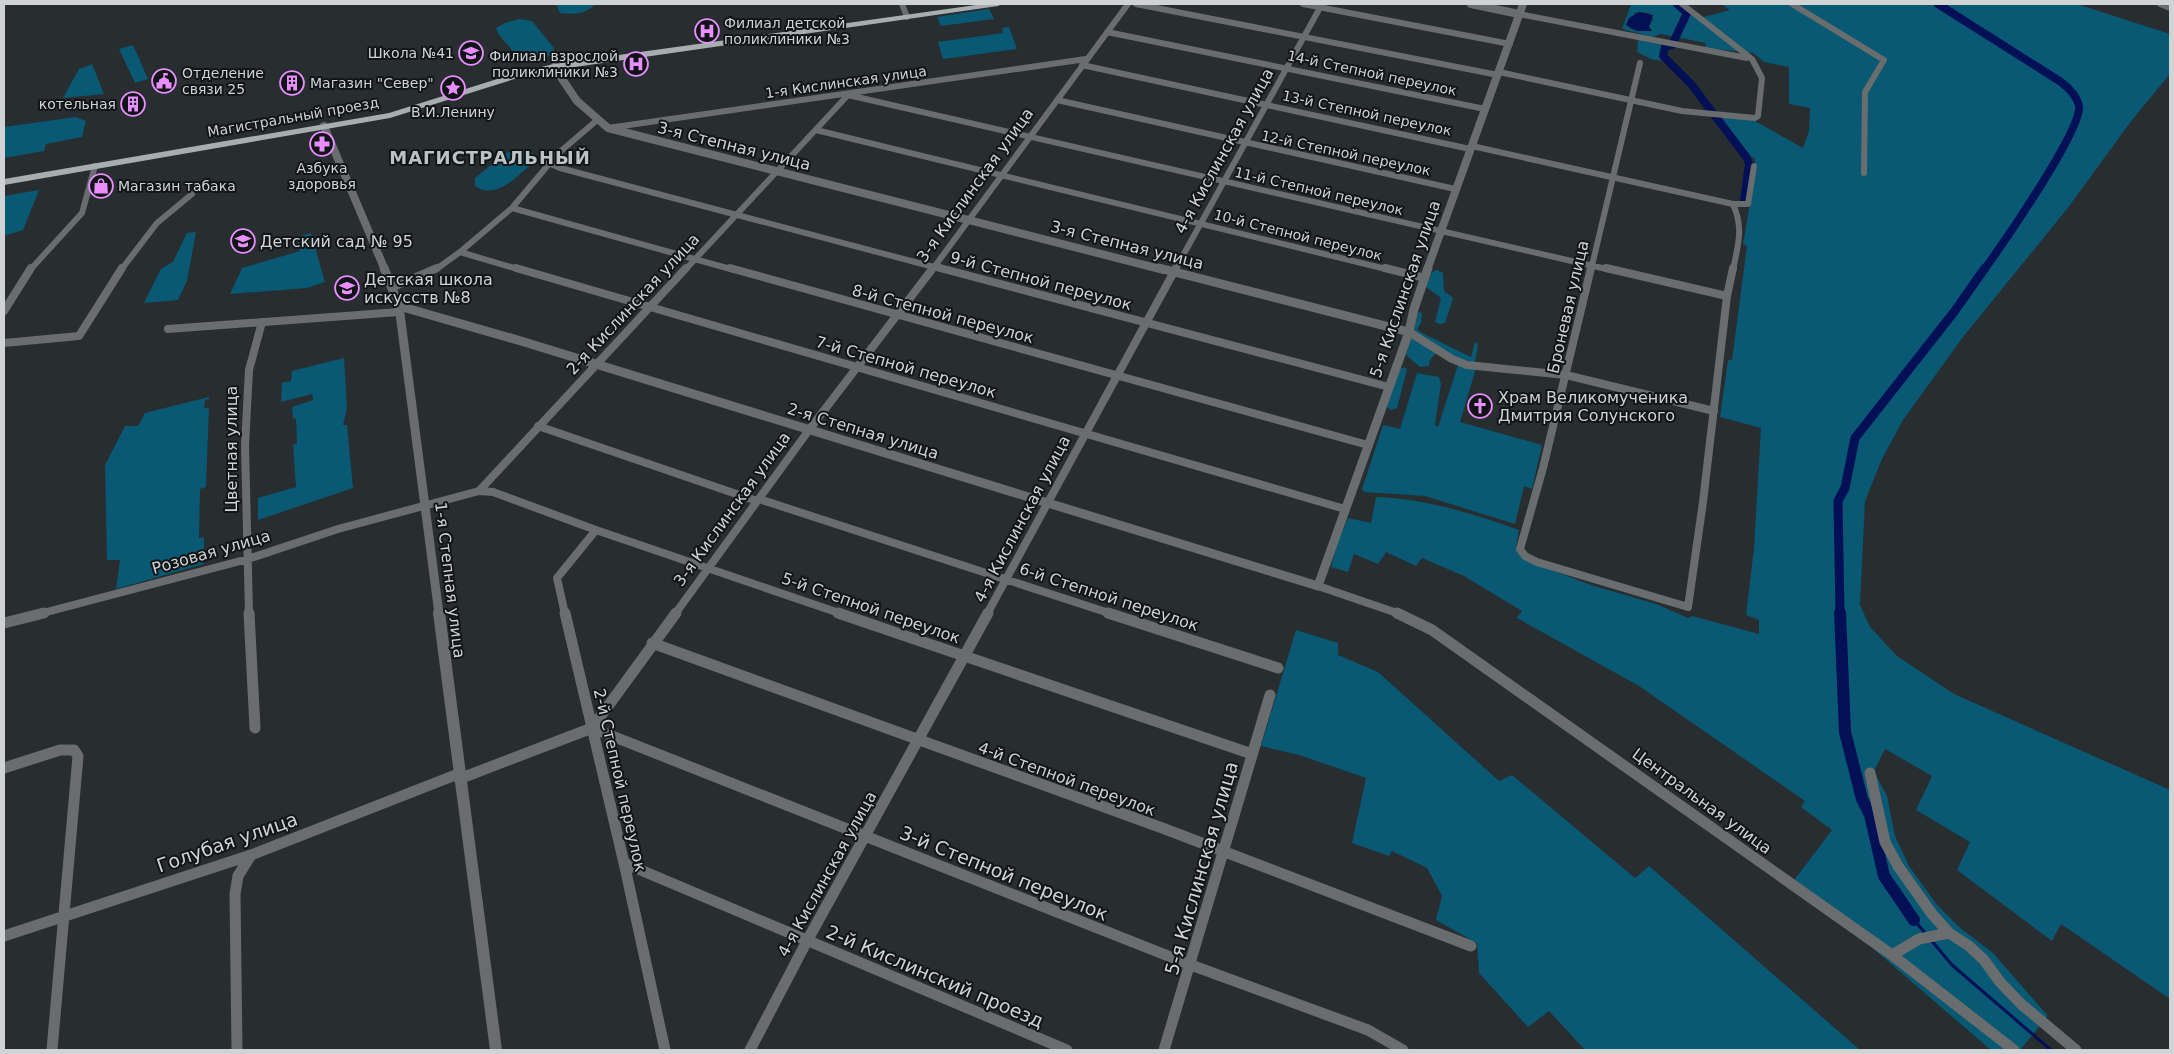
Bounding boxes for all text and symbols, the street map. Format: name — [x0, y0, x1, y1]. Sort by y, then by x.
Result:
place label: Филиал детской поликлиники №3 — [724, 15, 850, 47]
hospital icon: Филиал детской поликлиники №3 — [694, 18, 720, 44]
school or university icon: Школа №41 — [458, 40, 484, 66]
place label: Школа №41 — [368, 45, 454, 61]
street label: 14-й Степной переулок — [1286, 47, 1458, 99]
place label: Филиал взрослой поликлиники №3 — [489, 48, 618, 80]
hospital icon: Филиал взрослой поликлиники №3 — [623, 51, 649, 77]
street label: 1-я Кислинская улица — [764, 63, 928, 101]
place label: Отделение связи 25 — [182, 65, 264, 97]
street label: 4-я Кислинская улица — [1171, 65, 1277, 237]
public building icon: Отделение связи 25 — [151, 68, 177, 94]
building icon: Магазин "Север" — [279, 70, 305, 96]
place label: Магазин "Север" — [310, 75, 434, 91]
place icon: В.И.Ленину — [440, 75, 466, 101]
street label: 13-й Степной переулок — [1281, 87, 1453, 139]
building icon: котельная — [120, 91, 146, 117]
street label: Магистральный проезд — [206, 94, 380, 140]
place label: котельная — [39, 96, 116, 112]
place label: В.И.Ленину — [411, 104, 495, 120]
street label: 3-я Кислинская улица — [913, 104, 1037, 266]
street label: 3-я Степная улица — [655, 118, 813, 174]
street label: 12-й Степной переулок — [1260, 127, 1432, 179]
pharmacy icon: Азбука здоровья — [309, 131, 335, 157]
district label: МАГИСТРАЛЬНЫЙ — [389, 147, 591, 168]
place label: Азбука здоровья — [288, 160, 356, 192]
street label: 11-й Степной переулок — [1233, 164, 1405, 218]
shop icon: Магазин табака — [88, 173, 114, 199]
place label: Магазин табака — [118, 178, 236, 194]
street label: 5-я Кислинская улица — [1366, 198, 1444, 380]
street label: 10-й Степной переулок — [1212, 206, 1384, 264]
street label: 3-я Степная улица — [1048, 217, 1206, 273]
school or university icon: Детский сад № 95 — [230, 228, 256, 254]
street label: 2-я Кислинская улица — [563, 229, 703, 379]
place label: Детский сад № 95 — [260, 232, 413, 251]
street label: Броневая улица — [1543, 239, 1593, 375]
street label: 9-й Степной переулок — [948, 248, 1134, 315]
place label: Детская школа искусств №8 — [364, 270, 493, 307]
school or university icon: Детская школа искусств №8 — [334, 275, 360, 301]
street label: 8-й Степной переулок — [850, 281, 1036, 348]
street label: 7-й Степной переулок — [813, 332, 999, 402]
street label: Цветная улица — [222, 386, 241, 512]
place label: Храм Великомученика Дмитрия Солунского — [1498, 388, 1688, 425]
church icon: Храм Великомученика Дмитрия Солунского — [1467, 393, 1493, 419]
street label: 2-я Степная улица — [785, 399, 941, 463]
street label: 3-я Кислинская улица — [670, 428, 794, 590]
street label: 4-я Кислинская улица — [970, 432, 1074, 606]
street label: 1-я Степная улица — [431, 501, 469, 659]
street label: Розовая улица — [150, 526, 272, 578]
street label: 6-й Степной переулок — [1017, 559, 1201, 635]
street label: 5-й Степной переулок — [779, 569, 963, 648]
street label: 2-й Степной переулок — [590, 687, 650, 874]
street label: 4-й Степной переулок — [976, 738, 1159, 820]
street label: Центральная улица — [1629, 744, 1775, 858]
street label: 5-я Кислинская улица — [1160, 759, 1242, 977]
street label: 4-я Кислинская улица — [774, 788, 880, 960]
street label: Голубая улица — [154, 808, 300, 876]
street label: 3-й Степной переулок — [897, 821, 1111, 925]
street label: 2-й Кислинский проезд — [823, 920, 1047, 1032]

